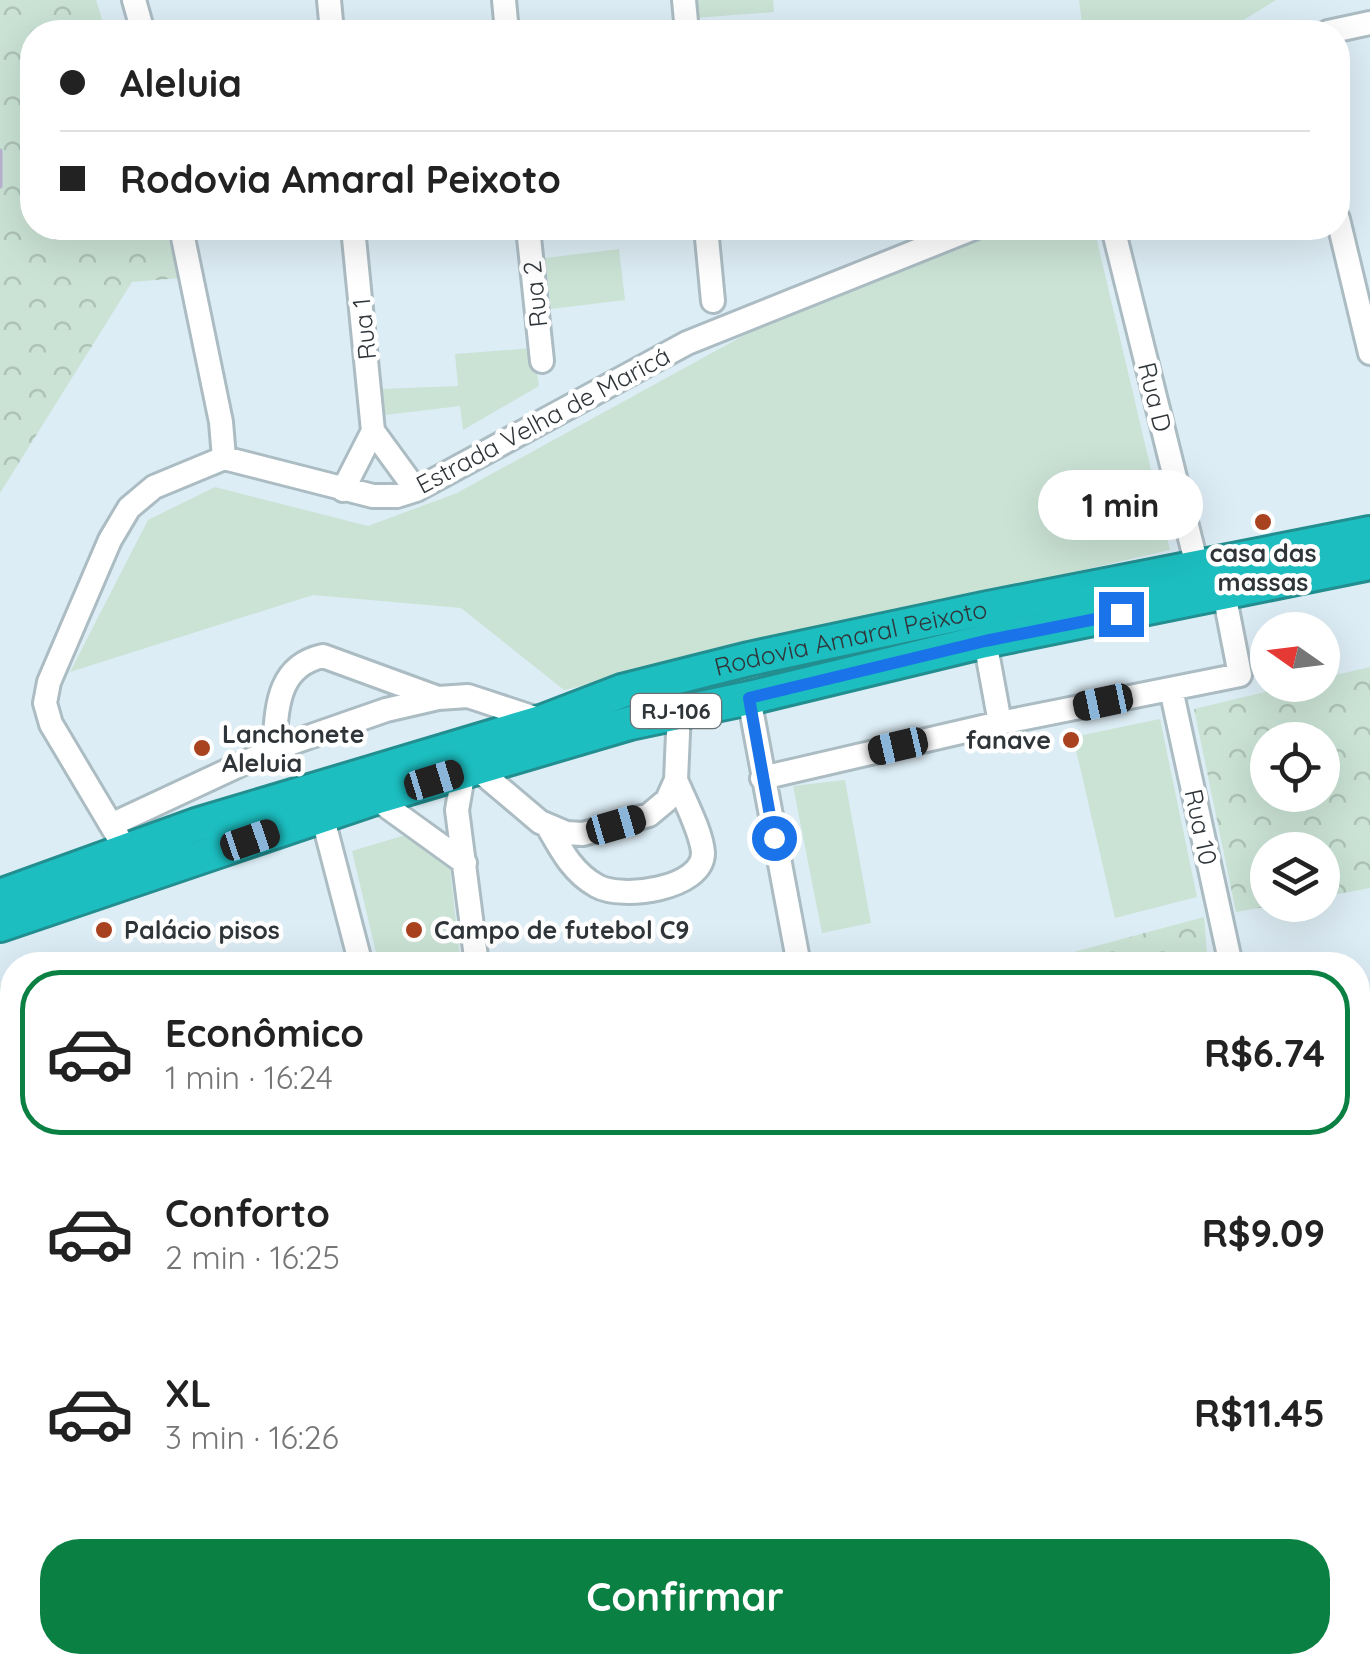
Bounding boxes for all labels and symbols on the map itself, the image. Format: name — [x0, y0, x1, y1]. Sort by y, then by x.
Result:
street label: Rua 2 — [516, 259, 553, 329]
street label: Rua 1 — [345, 297, 382, 361]
street label: Estrada Velha de Maricá — [411, 339, 675, 500]
street label: Rua D — [1132, 359, 1179, 435]
callout: 1 min — [1038, 469, 1204, 539]
marker: casa das massas — [1252, 511, 1274, 533]
place label: casa das massas — [1209, 537, 1317, 597]
route end — [1099, 592, 1144, 637]
street label: Rodovia Amaral Peixoto — [711, 593, 990, 682]
north arrow — [1250, 612, 1340, 702]
car — [1071, 681, 1135, 723]
road number: RJ-106 — [631, 694, 721, 728]
place label: Lanchonete Aleluia — [222, 718, 364, 778]
place label: fanave — [965, 724, 1051, 755]
car — [865, 725, 931, 767]
marker: fanave — [1060, 729, 1082, 751]
marker: Lanchonete Aleluia — [191, 737, 213, 759]
car — [401, 757, 467, 803]
street label: Rua 10 — [1178, 786, 1225, 868]
car — [583, 802, 649, 848]
car — [217, 816, 283, 864]
route start — [752, 816, 797, 861]
place label: Palácio pisos — [124, 914, 280, 945]
place label: Campo de futebol C9 — [434, 914, 690, 945]
marker: Palácio pisos — [93, 919, 115, 941]
marker: Campo de futebol C9 — [403, 919, 425, 941]

